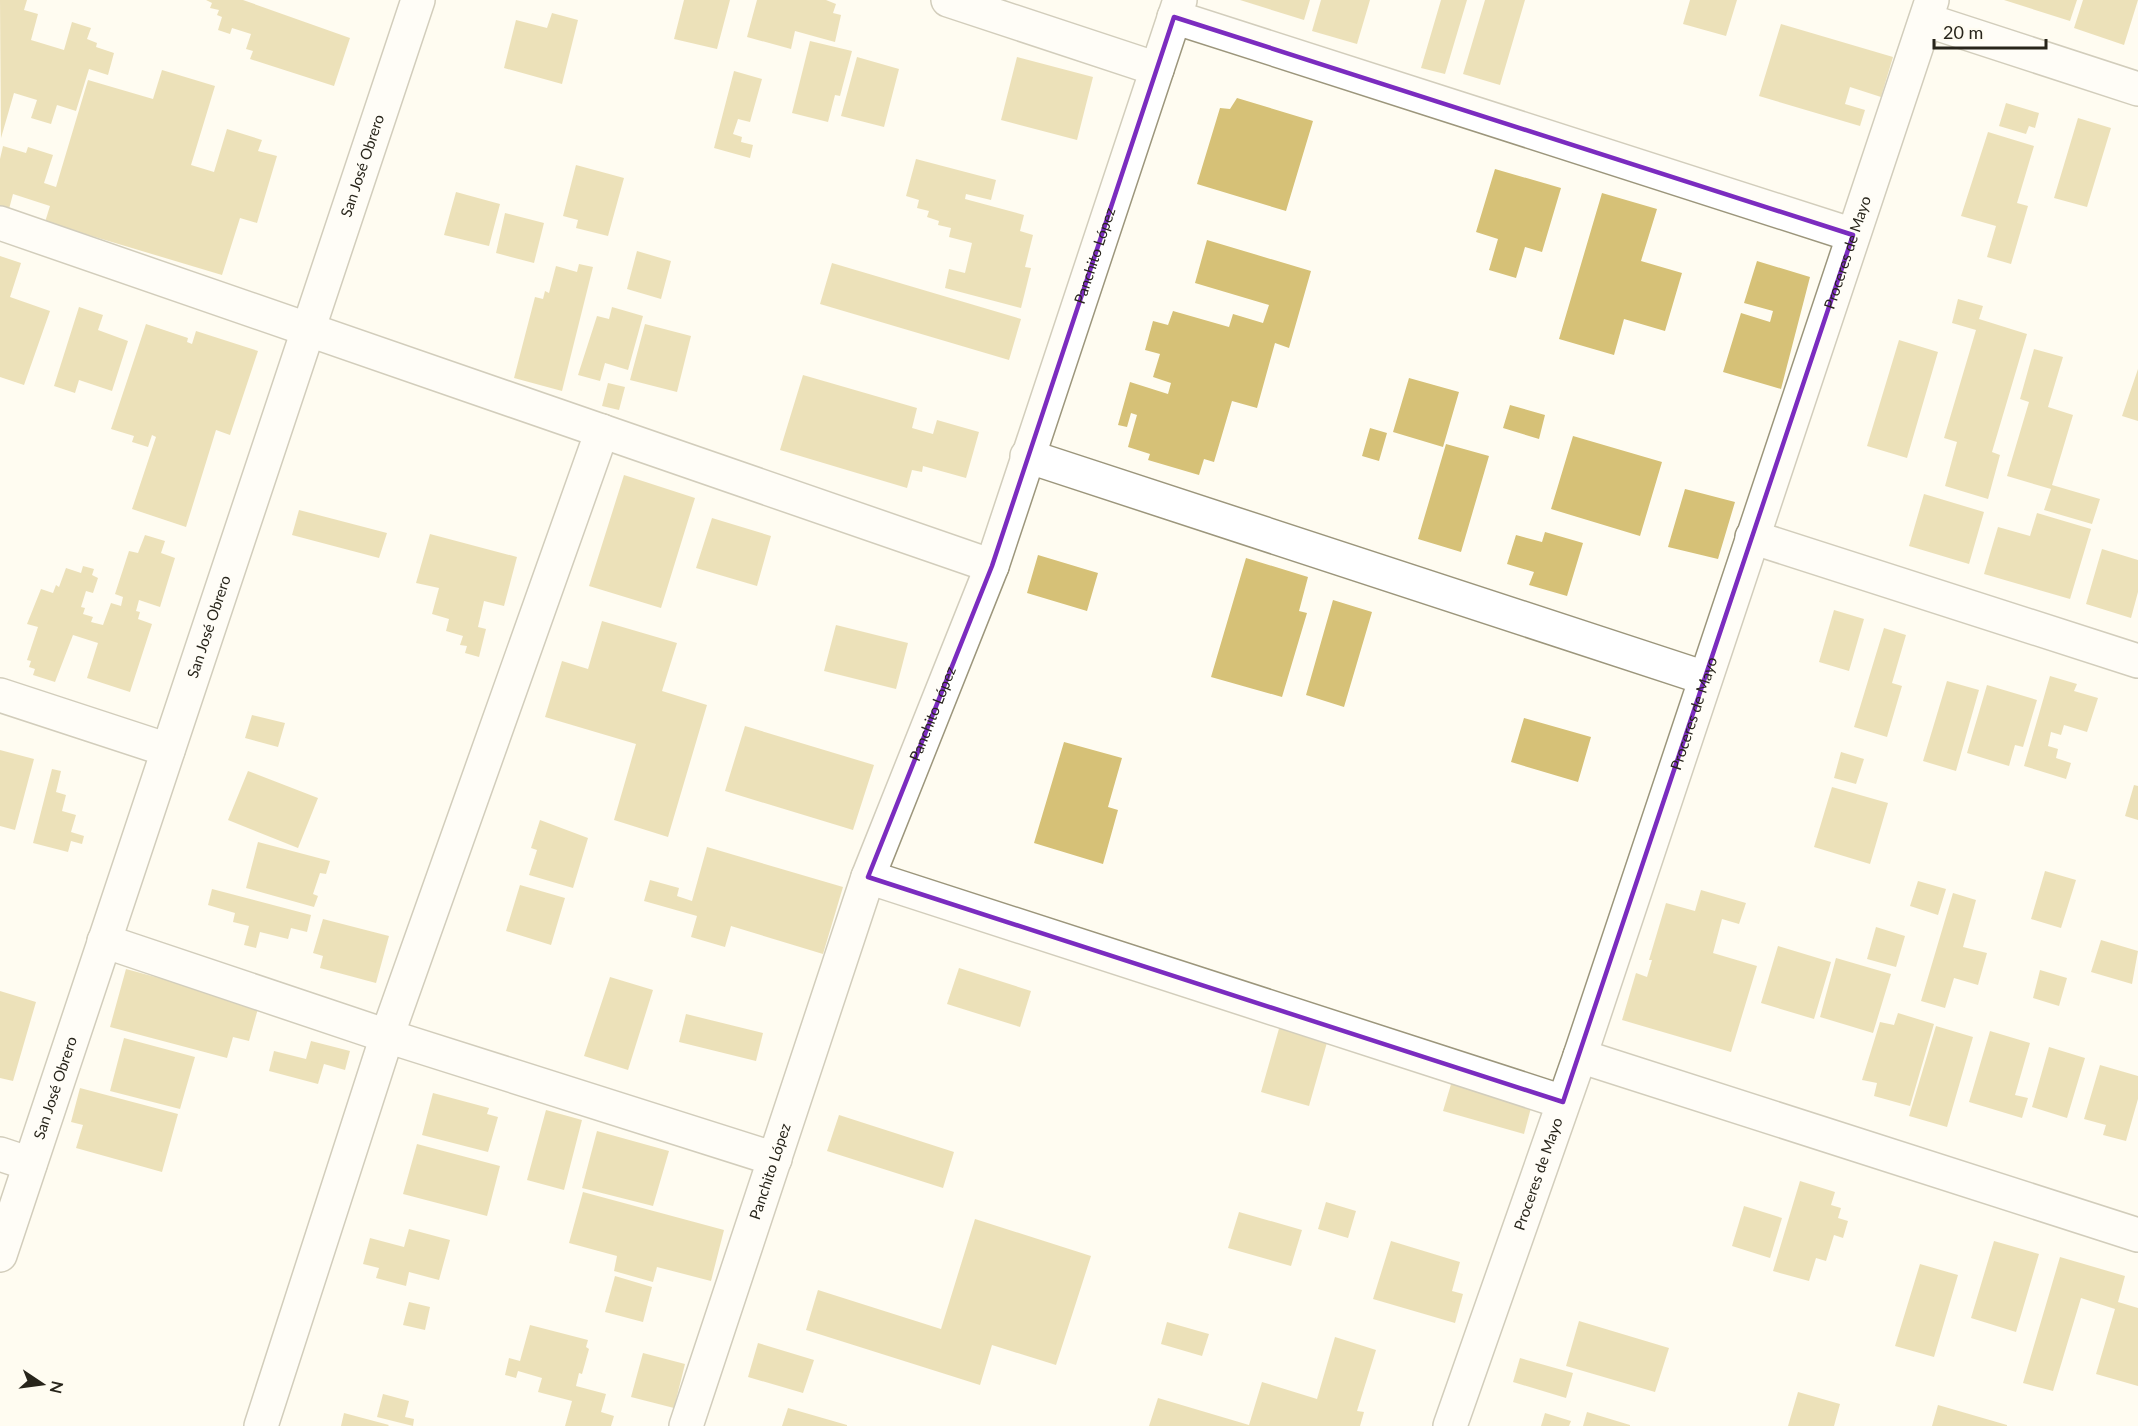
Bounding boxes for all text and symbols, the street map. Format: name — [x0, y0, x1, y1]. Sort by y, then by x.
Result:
scale bar — [1934, 12, 2046, 50]
text: 20 m — [1943, 21, 1983, 43]
street label: San José Obrero — [336, 112, 387, 219]
street label: Proceres de Mayo — [1820, 193, 1874, 311]
street label: Panchito López — [1070, 205, 1118, 306]
street label: San José Obrero — [183, 573, 234, 680]
street label: Proceres de Mayo — [1666, 654, 1720, 772]
street label: Panchito López — [905, 663, 959, 763]
street label: San José Obrero — [29, 1034, 80, 1141]
street label: Proceres de Mayo — [1509, 1115, 1566, 1232]
street label: Panchito López — [745, 1121, 794, 1222]
north arrow — [12, 1354, 72, 1414]
text: N — [46, 1379, 68, 1396]

